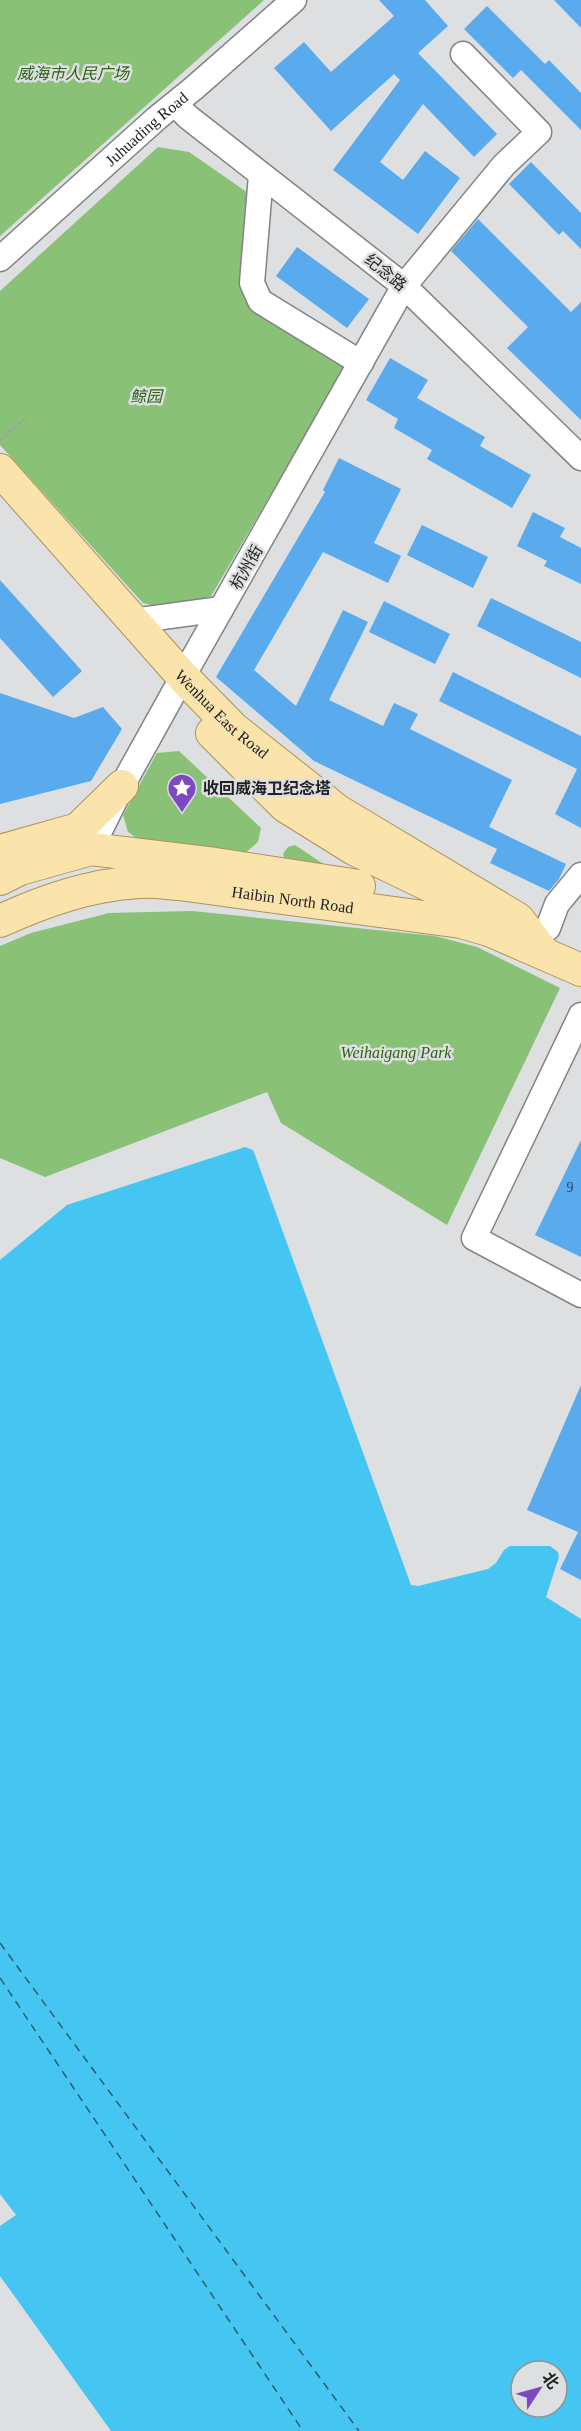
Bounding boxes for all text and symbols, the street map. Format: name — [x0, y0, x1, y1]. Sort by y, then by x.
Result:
park label: 威海市人民广场 — [17, 65, 131, 82]
street label: Juhuading Road — [102, 89, 191, 169]
street label: 纪念路 — [362, 251, 410, 294]
park label: 鲸园 — [130, 388, 164, 405]
street label: 杭州街 — [227, 542, 266, 592]
street label: Wenhua East Road — [172, 666, 272, 762]
place icon: 收回威海卫纪念塔 — [166, 772, 198, 814]
place label: 收回威海卫纪念塔 — [203, 779, 331, 797]
street label: Haibin North Road — [231, 883, 355, 916]
park label: Weihaigang Park — [341, 1044, 452, 1062]
house number: 9 — [567, 1180, 574, 1195]
north arrow — [509, 2359, 569, 2419]
text: 北 — [539, 2369, 562, 2392]

